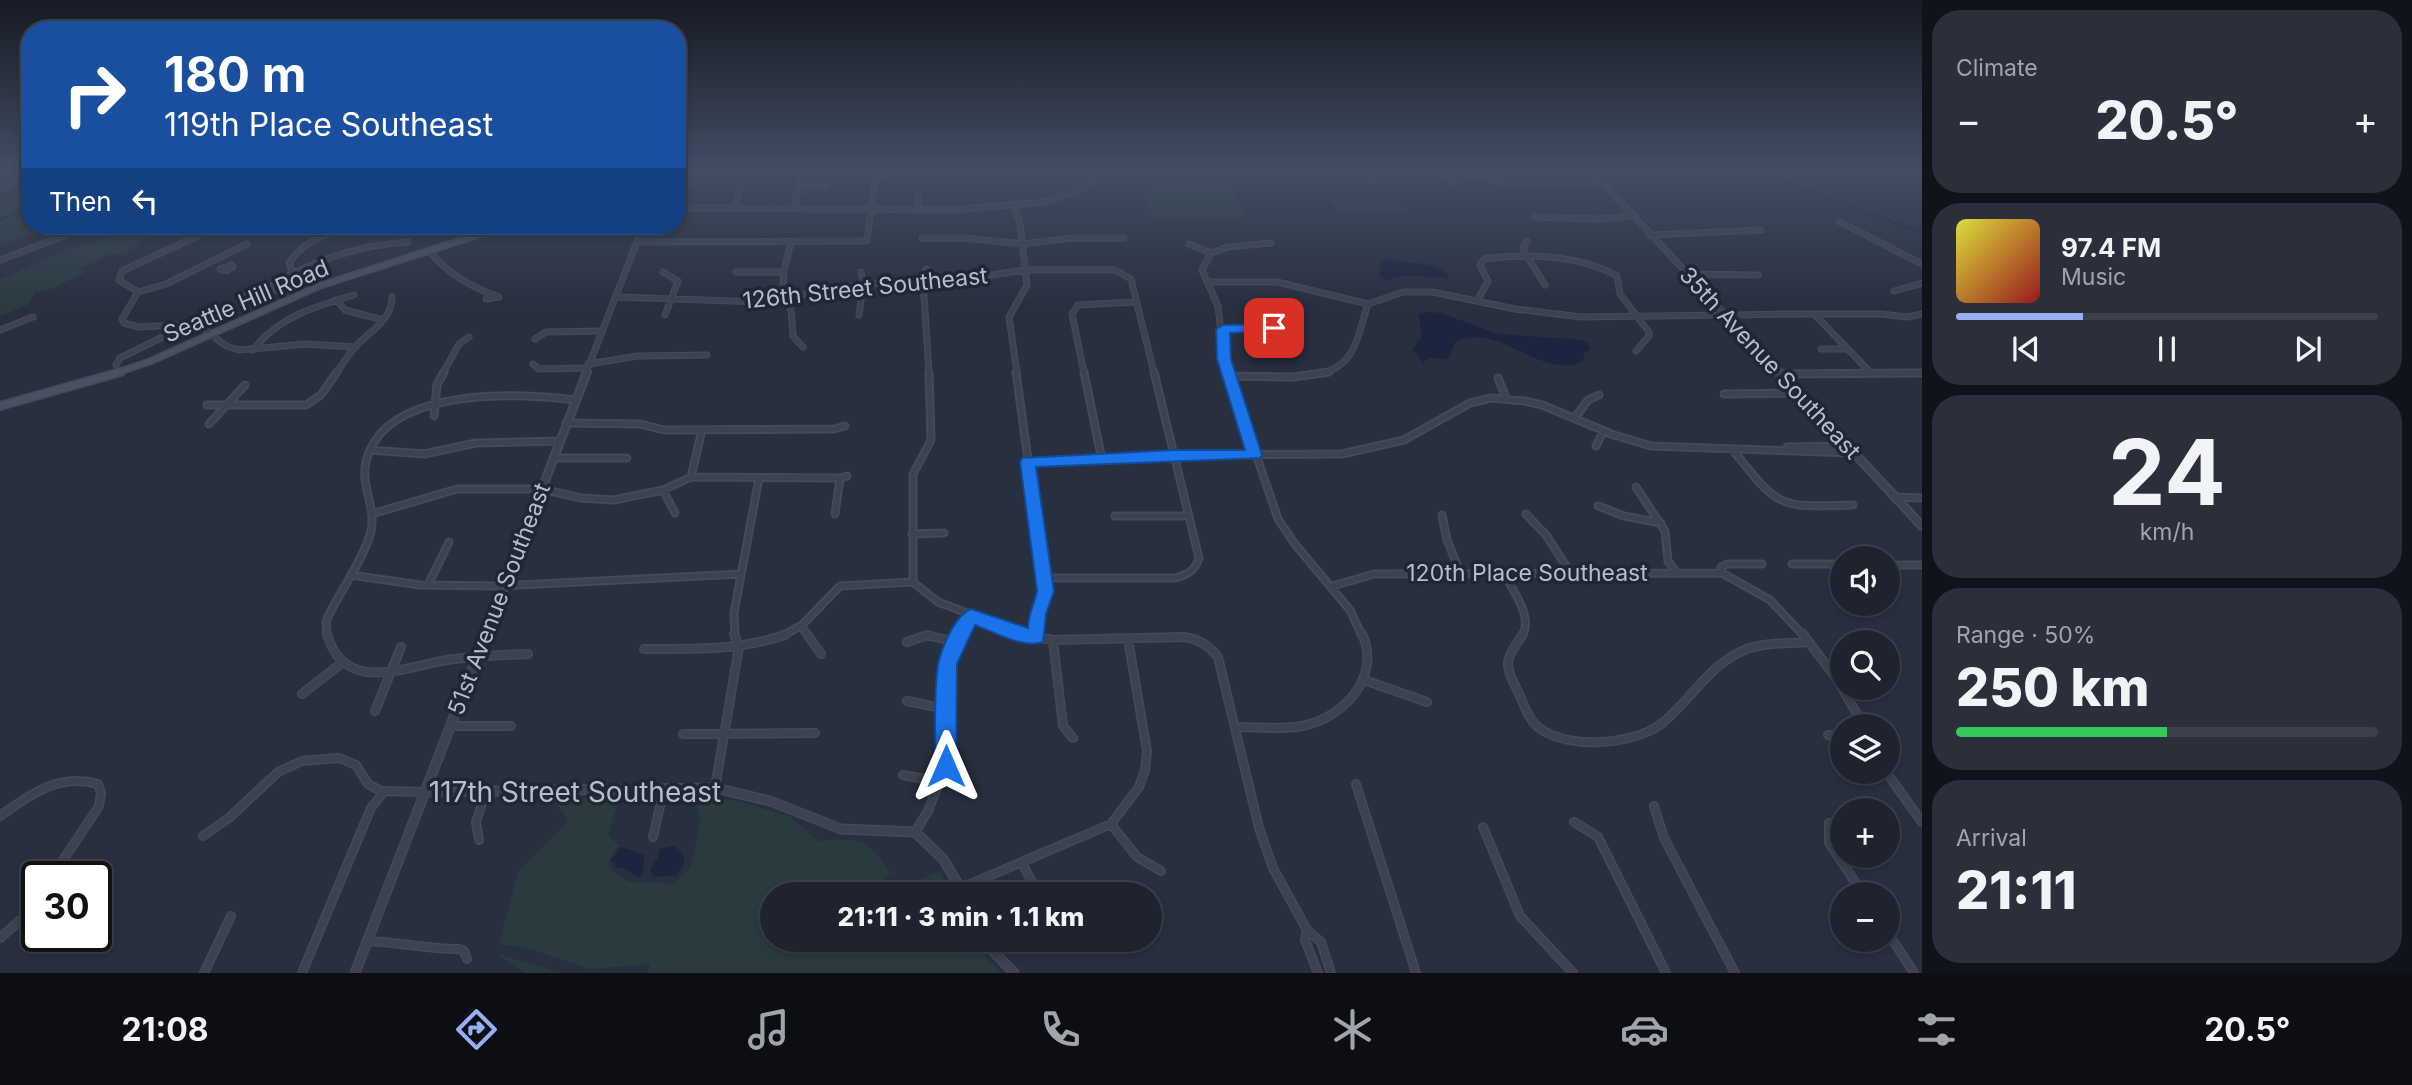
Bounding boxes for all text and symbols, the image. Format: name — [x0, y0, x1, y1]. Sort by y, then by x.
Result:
text: 180 m — [164, 45, 306, 104]
icon: right — [49, 49, 140, 140]
text: Climate — [1956, 54, 2038, 82]
text: 20.5° — [2095, 89, 2239, 152]
text: − — [1956, 97, 1981, 143]
text: + — [2353, 97, 2378, 143]
text: 119th Place Southeast — [164, 105, 493, 144]
icon: left — [126, 182, 164, 220]
text: Then — [49, 186, 112, 217]
text: 97.4 FM — [2061, 232, 2161, 263]
street label: Seattle Hill Road — [159, 254, 333, 348]
street label: 126th Street Southeast — [741, 261, 989, 315]
street label: 35th Avenue Southeast — [1674, 261, 1867, 465]
text: Music — [2061, 263, 2126, 291]
pin — [1244, 298, 1304, 358]
icon: arrive — [1255, 309, 1293, 347]
icon: previous — [2007, 330, 2045, 368]
icon: pause — [2148, 330, 2186, 368]
icon: next — [2289, 330, 2327, 368]
text: 24 — [2108, 417, 2226, 527]
street label: 51st Avenue Southeast — [442, 479, 556, 719]
text: km/h — [2140, 518, 2194, 546]
map controls — [1830, 546, 1900, 952]
button: sound — [1830, 546, 1900, 616]
street label: 120th Place Southeast — [1406, 559, 1648, 587]
text: Range · 50% — [1956, 621, 2095, 649]
button: search — [1830, 630, 1900, 700]
text: 250 km — [1956, 656, 2149, 719]
button: layers — [1830, 714, 1900, 784]
position arrow — [909, 729, 983, 803]
street label: 117th Street Southeast — [429, 775, 721, 809]
button: + — [1830, 798, 1900, 868]
text: Arrival — [1956, 824, 2027, 852]
text: 21:11 — [1956, 859, 2076, 922]
speed limit sign: 30 — [21, 861, 112, 952]
button: − — [1830, 882, 1900, 952]
text: 21:11 · 3 min · 1.1 km — [838, 901, 1084, 932]
icon: directions — [452, 1005, 501, 1054]
icon: music — [744, 1005, 793, 1054]
icon: phone — [1036, 1005, 1085, 1054]
icon: climate — [1328, 1005, 1377, 1054]
icon: car — [1620, 1005, 1669, 1054]
icon: filters — [1912, 1005, 1961, 1054]
text: 21:08 — [122, 1010, 209, 1049]
text: 20.5° — [2204, 1010, 2290, 1049]

